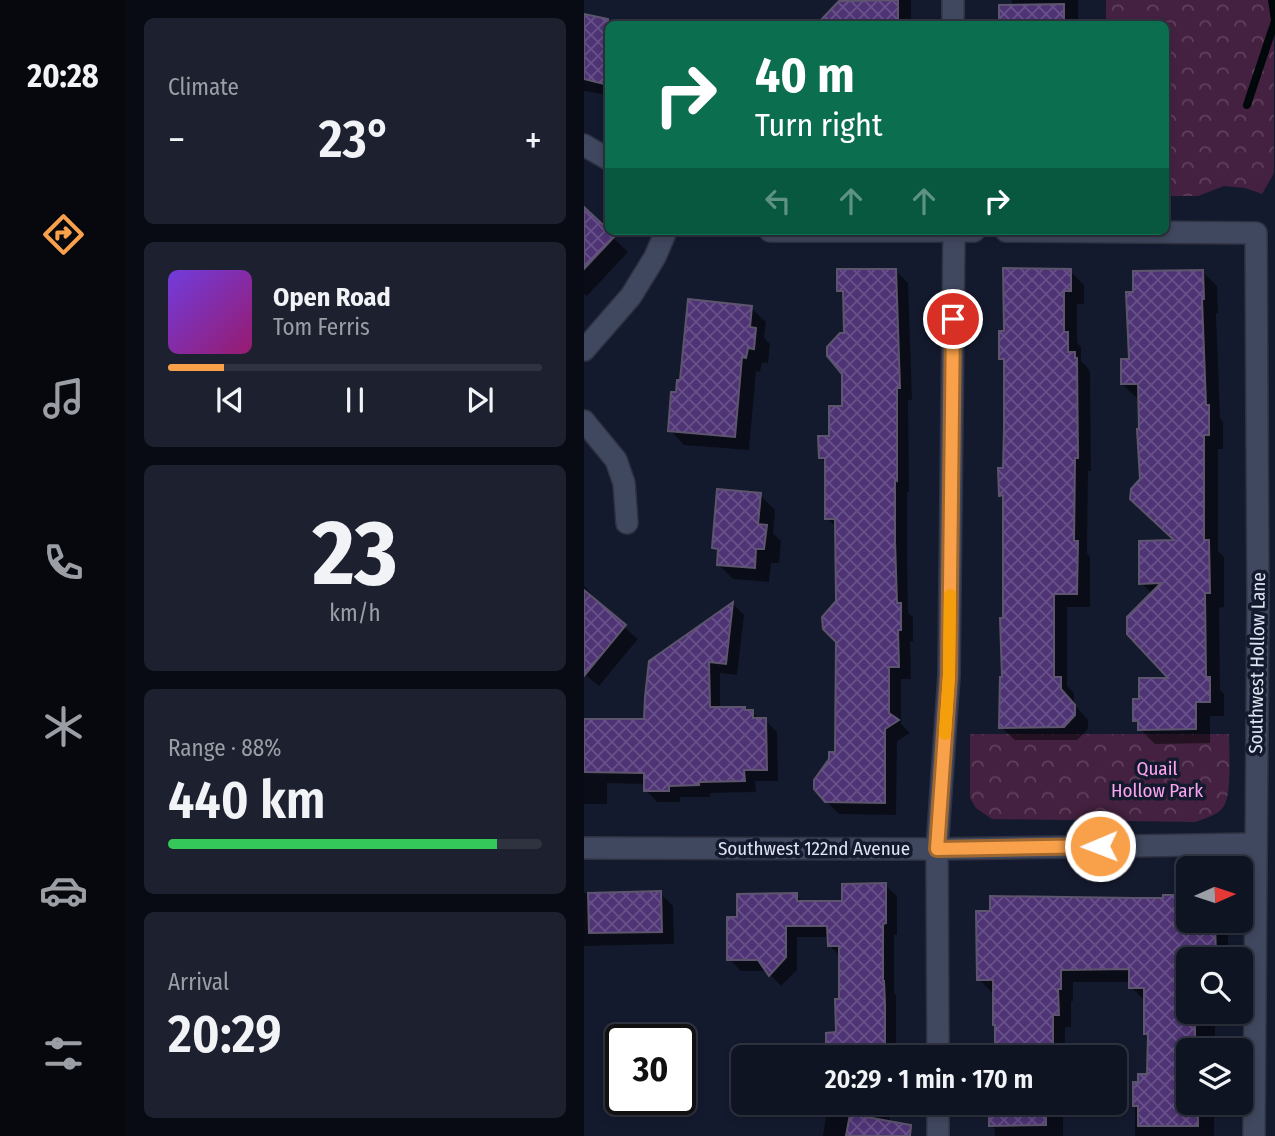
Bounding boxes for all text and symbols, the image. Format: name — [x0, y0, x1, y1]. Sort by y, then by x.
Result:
text: 40 m — [755, 46, 855, 105]
icon: right — [640, 49, 731, 140]
text: 20:28 — [27, 57, 99, 95]
text: Climate — [168, 73, 239, 101]
text: Turn right — [755, 106, 882, 144]
text: 23° — [319, 108, 391, 171]
text: − — [168, 117, 185, 163]
text: + — [525, 117, 542, 163]
icon: left — [759, 182, 797, 220]
icon: ahead — [832, 182, 870, 220]
icon: ahead — [905, 182, 943, 220]
icon: right — [978, 182, 1016, 220]
icon: directions — [39, 210, 88, 259]
text: Open Road — [273, 282, 391, 313]
pin — [923, 289, 983, 349]
icon: arrive — [934, 300, 972, 338]
text: Tom Ferris — [273, 313, 370, 341]
icon: music — [39, 374, 88, 423]
icon: previous — [211, 381, 249, 419]
icon: pause — [336, 381, 374, 419]
icon: next — [461, 381, 499, 419]
text: 23 — [312, 499, 398, 608]
icon: phone — [39, 538, 88, 587]
street label: Southwest Hollow Lane — [1244, 572, 1270, 754]
text: km/h — [329, 599, 381, 627]
icon: climate — [39, 702, 88, 751]
text: Range · 88% — [168, 734, 281, 762]
park label: Quail Hollow Park — [1111, 757, 1203, 802]
text: 440 km — [168, 769, 326, 832]
position arrow — [1063, 809, 1137, 883]
street label: Southwest 122nd Avenue — [718, 837, 910, 860]
north arrow — [1176, 856, 1252, 933]
map controls — [1176, 856, 1253, 1115]
icon: car — [39, 866, 88, 915]
button: search — [1176, 947, 1253, 1024]
text: Arrival — [168, 968, 229, 996]
text: 20:29 — [168, 1003, 282, 1066]
speed limit sign: 30 — [605, 1024, 696, 1115]
icon: filters — [39, 1029, 88, 1078]
button: layers — [1176, 1038, 1253, 1115]
text: 20:29 · 1 min · 170 m — [825, 1064, 1033, 1095]

